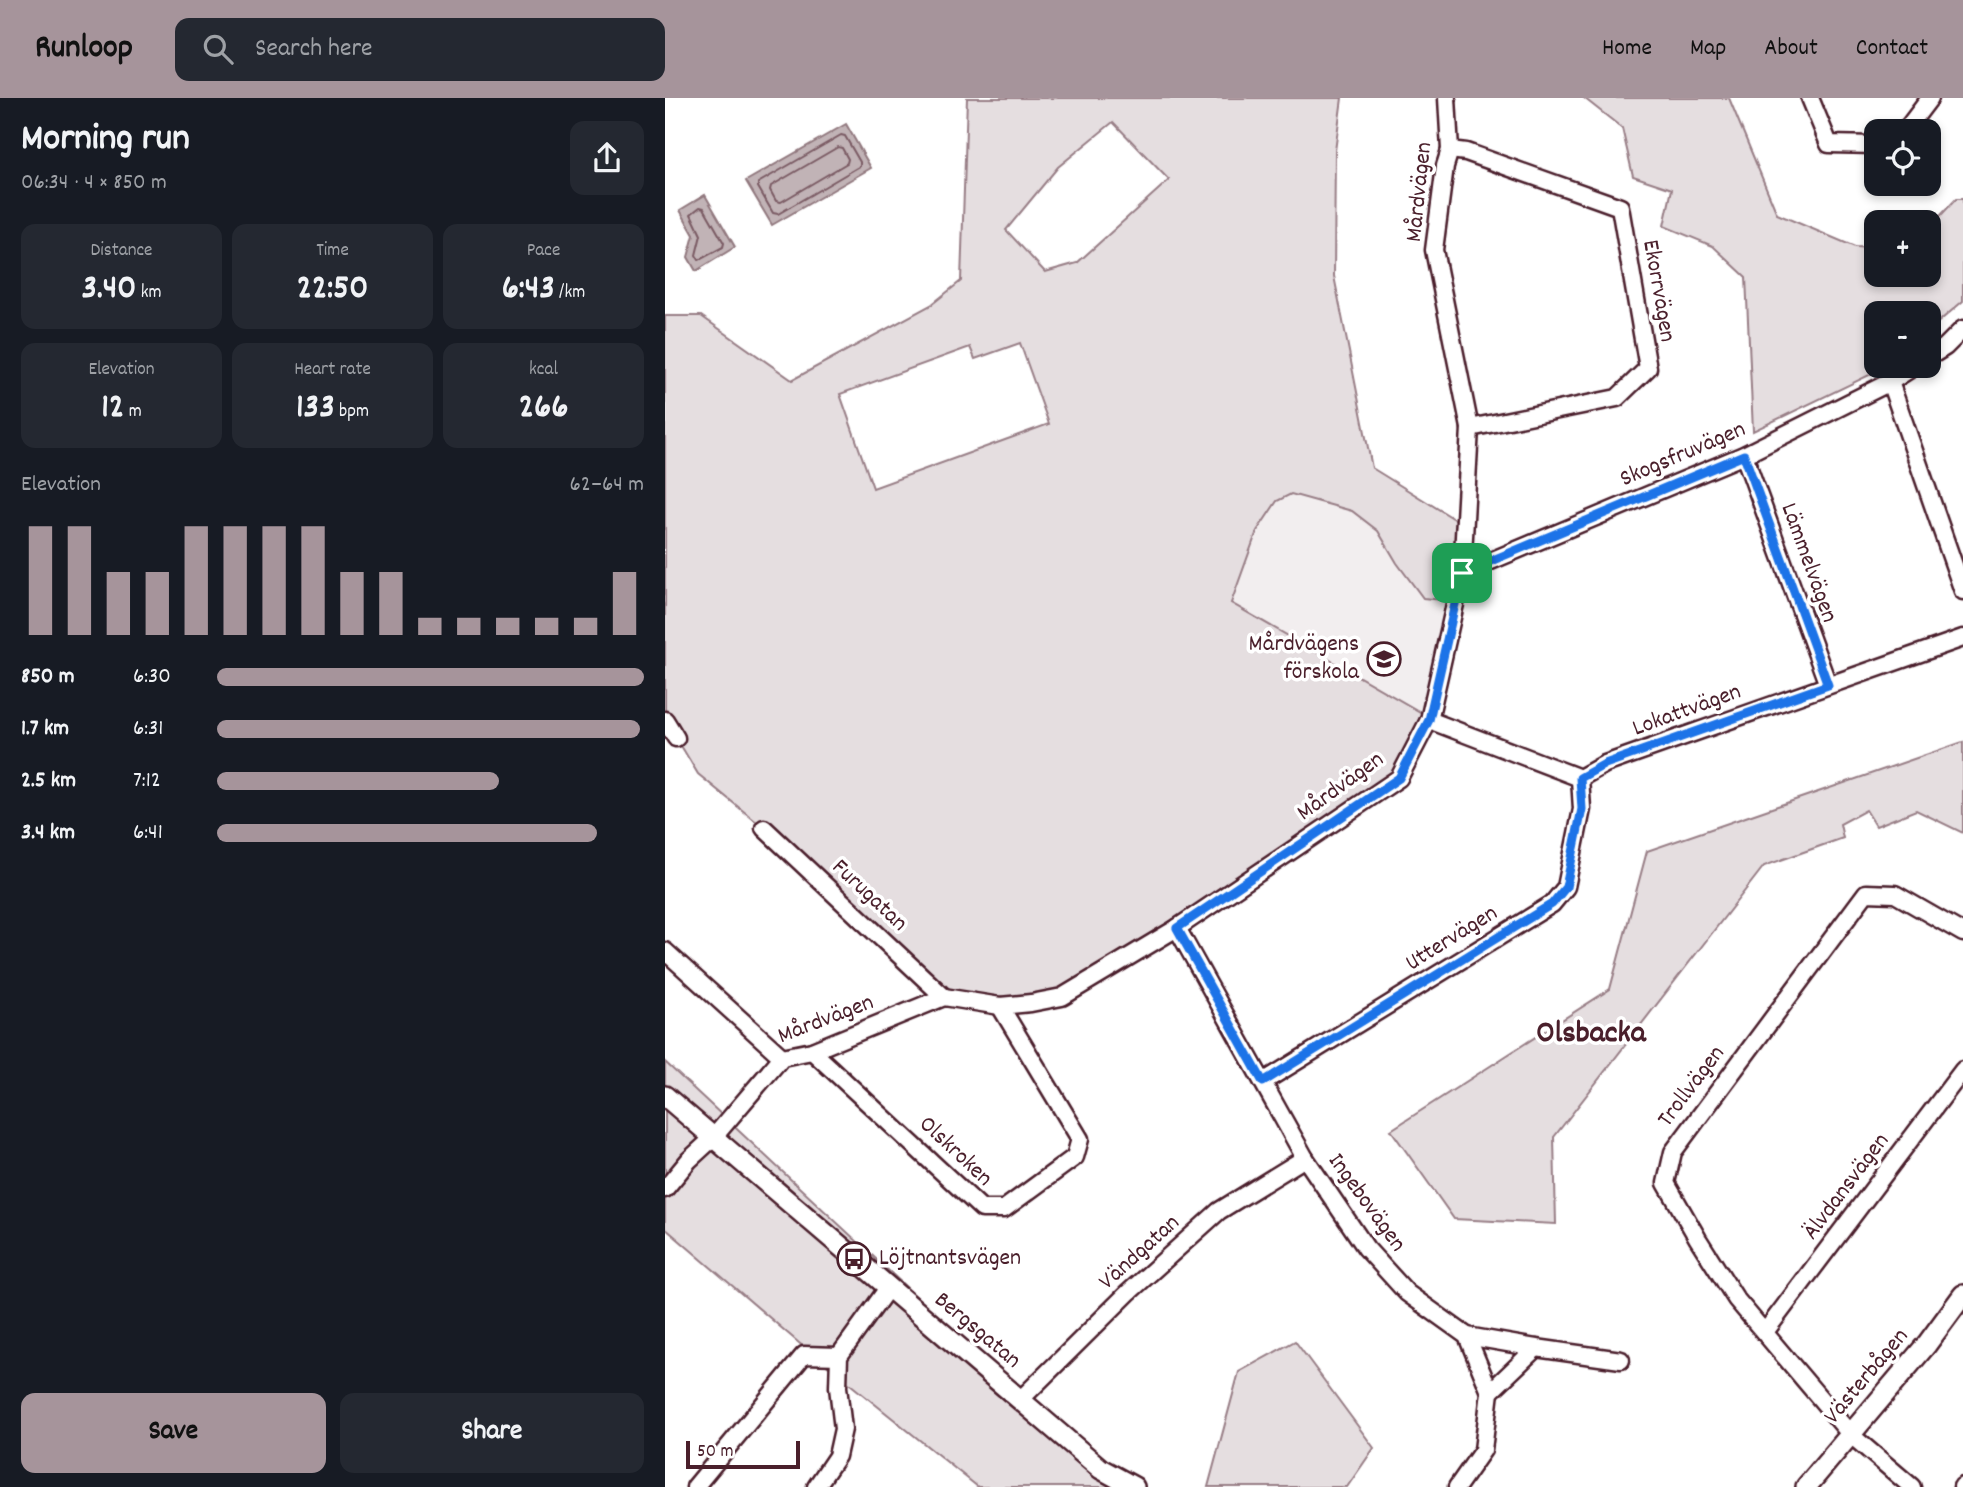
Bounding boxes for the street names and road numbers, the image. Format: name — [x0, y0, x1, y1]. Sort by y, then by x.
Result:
street label: Mårdvägen — [1398, 140, 1442, 244]
street label: Ekorrvägen — [1632, 237, 1684, 345]
street label: Skogsfruvägen — [1615, 413, 1751, 497]
street label: Lämmelvägen — [1771, 498, 1845, 628]
street label: Lokattvägen — [1628, 676, 1746, 746]
street label: Mårdvägen — [1290, 744, 1392, 830]
street label: Furugatan — [823, 852, 915, 940]
street label: Uttervägen — [1399, 897, 1505, 981]
street label: Mårdvägen — [773, 986, 879, 1054]
street label: Trollvägen — [1650, 1039, 1734, 1135]
street label: Olskroken — [910, 1109, 1000, 1195]
street label: Älvdansvägen — [1796, 1126, 1898, 1248]
street label: Ingebovägen — [1318, 1147, 1414, 1259]
street label: Vändgatan — [1092, 1207, 1188, 1299]
street label: Bergsgatan — [926, 1284, 1028, 1378]
street label: Västerbågen — [1817, 1321, 1917, 1433]

